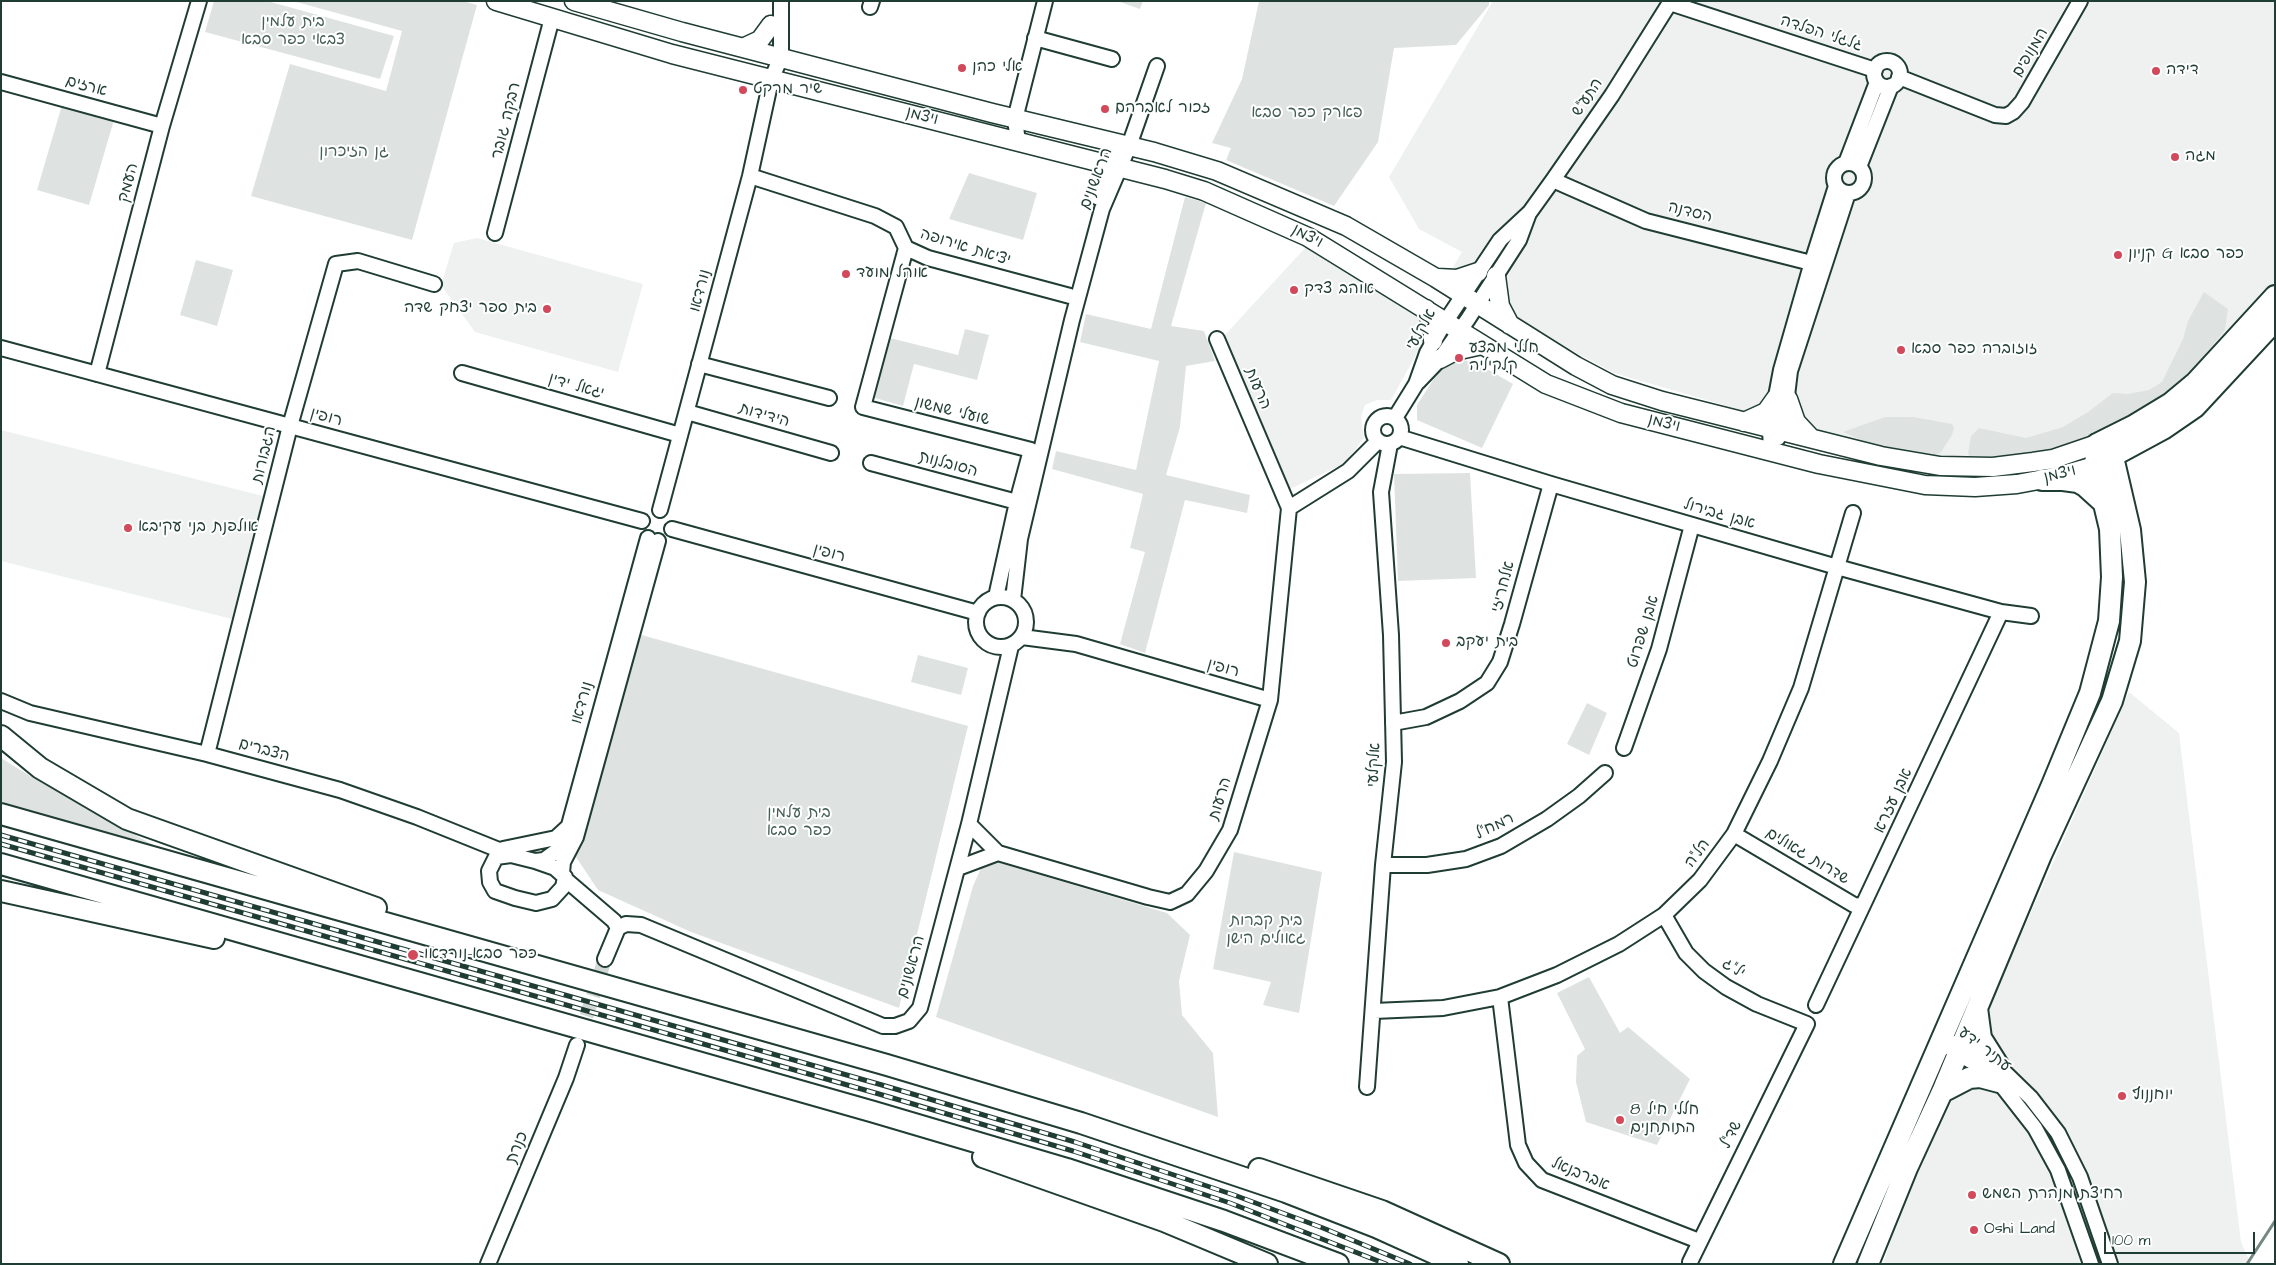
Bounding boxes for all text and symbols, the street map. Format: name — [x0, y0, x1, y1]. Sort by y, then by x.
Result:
street label: גלגלי הפלדה — [1778, 12, 1864, 56]
park label: בית עלמין צבאי כפר סבא — [241, 13, 345, 51]
street label: המנופים — [2009, 25, 2053, 81]
place label: אלי כהן — [972, 58, 1022, 78]
place label: דידה — [2166, 61, 2199, 81]
marker: אלי כהן — [956, 62, 968, 74]
marker: דידה — [2150, 65, 2162, 77]
street label: ארזים — [63, 72, 109, 102]
street label: התע"ש — [1568, 75, 1608, 121]
place label: שיר מרקט — [753, 80, 822, 100]
street label: רבקה גובר — [488, 81, 526, 161]
marker: שיר מרקט — [737, 84, 749, 96]
place label: זכור לאברהם — [1115, 99, 1210, 119]
marker: זכור לאברהם — [1099, 103, 1111, 115]
street label: ויצמן — [904, 104, 940, 130]
park label: פארק כפר סבא — [1251, 104, 1363, 124]
park label: גן הזיכרון — [319, 143, 389, 163]
street label: הראשונים — [1076, 145, 1118, 213]
place label: מגה — [2185, 147, 2216, 167]
marker: מגה — [2169, 151, 2181, 163]
street label: העמק — [115, 161, 143, 205]
street label: הסדנה — [1666, 198, 1714, 228]
street label: ויצמן — [1288, 221, 1326, 253]
street label: יציאת אירופה — [917, 225, 1013, 271]
place label: קניון G כפר סבא — [2128, 245, 2244, 265]
marker: קניון G כפר סבא — [2112, 249, 2124, 261]
place label: אוהל מועד — [856, 264, 928, 284]
street label: נורדאו — [686, 268, 716, 314]
marker: אוהל מועד — [840, 268, 852, 280]
place label: אוהב צדק — [1304, 280, 1374, 300]
marker: אוהב צדק — [1288, 284, 1300, 296]
place label: בית ספר יצחק שדה — [404, 299, 537, 319]
marker: בית ספר יצחק שדה — [541, 303, 553, 315]
street label: אלקלעי — [1403, 306, 1441, 354]
place label: חללי מבצע קלקיליה — [1469, 339, 1539, 377]
place label: זוזוברה כפר סבא — [1911, 340, 2038, 360]
marker: זוזוברה כפר סבא — [1895, 344, 1907, 356]
marker: חללי מבצע קלקיליה — [1453, 352, 1465, 364]
street label: הרעות — [1240, 365, 1274, 413]
street label: יגאל ידין — [546, 370, 606, 404]
street label: שועלי שמשון — [912, 393, 992, 431]
street label: הידידות — [736, 400, 792, 432]
street label: רופין — [308, 405, 344, 431]
street label: ויצמן — [1646, 411, 1682, 437]
street label: הגבורות — [249, 424, 281, 486]
street label: הסובלנות — [916, 448, 980, 482]
street label: ויצמן — [2042, 462, 2078, 488]
street label: אבן גבירול — [1681, 496, 1757, 534]
place label: אולפנת בני עקיבא — [138, 518, 258, 538]
marker: אולפנת בני עקיבא — [122, 522, 134, 534]
street label: רופין — [811, 541, 847, 567]
street label: אלחריזי — [1488, 559, 1520, 615]
street label: אבן שפרוט — [1624, 593, 1664, 671]
place label: בית יעקב — [1456, 633, 1518, 653]
marker: בית יעקב — [1440, 637, 1452, 649]
street label: רופין — [1205, 656, 1241, 682]
street label: נורדאו — [568, 679, 598, 727]
street label: הצברים — [236, 735, 292, 767]
street label: אלקלעי — [1364, 742, 1386, 788]
street label: אבן עזרא — [1871, 765, 1917, 837]
street label: הרעות — [1205, 775, 1237, 823]
park label: בית עלמין כפר סבא — [767, 804, 831, 842]
street label: רמח"ל — [1472, 809, 1518, 845]
street label: שדרות גאולים — [1762, 824, 1852, 890]
street label: הל"ה — [1681, 836, 1715, 872]
park label: בית קברות גאולים הישן — [1226, 912, 1306, 950]
street label: הראשונים — [894, 933, 930, 1001]
place label: כפר סבא-נורדאו — [424, 945, 537, 965]
marker: כפר סבא-נורדאו — [406, 948, 420, 962]
street label: יל"ג — [1718, 955, 1748, 983]
street label: עתיר ידע — [1954, 1024, 2014, 1076]
place label: יוחננוף — [2132, 1086, 2173, 1106]
marker: יוחננוף — [2116, 1090, 2128, 1102]
place label: 8 חללי חיל התותחנים — [1630, 1101, 1699, 1139]
marker: 8 חללי חיל התותחנים — [1614, 1114, 1626, 1126]
street label: שד"ל — [1717, 1118, 1747, 1152]
street label: כנרת — [503, 1129, 533, 1167]
street label: אברבנאל — [1548, 1154, 1612, 1196]
place label: רחיצת מנהרת השמש — [1982, 1185, 2123, 1205]
marker: רחיצת מנהרת השמש — [1966, 1189, 1978, 1201]
place label: Oshi Land — [1984, 1220, 2055, 1240]
scale bar — [2106, 1222, 2257, 1254]
marker: Oshi Land — [1968, 1224, 1980, 1236]
text: 100 m — [2112, 1230, 2151, 1251]

